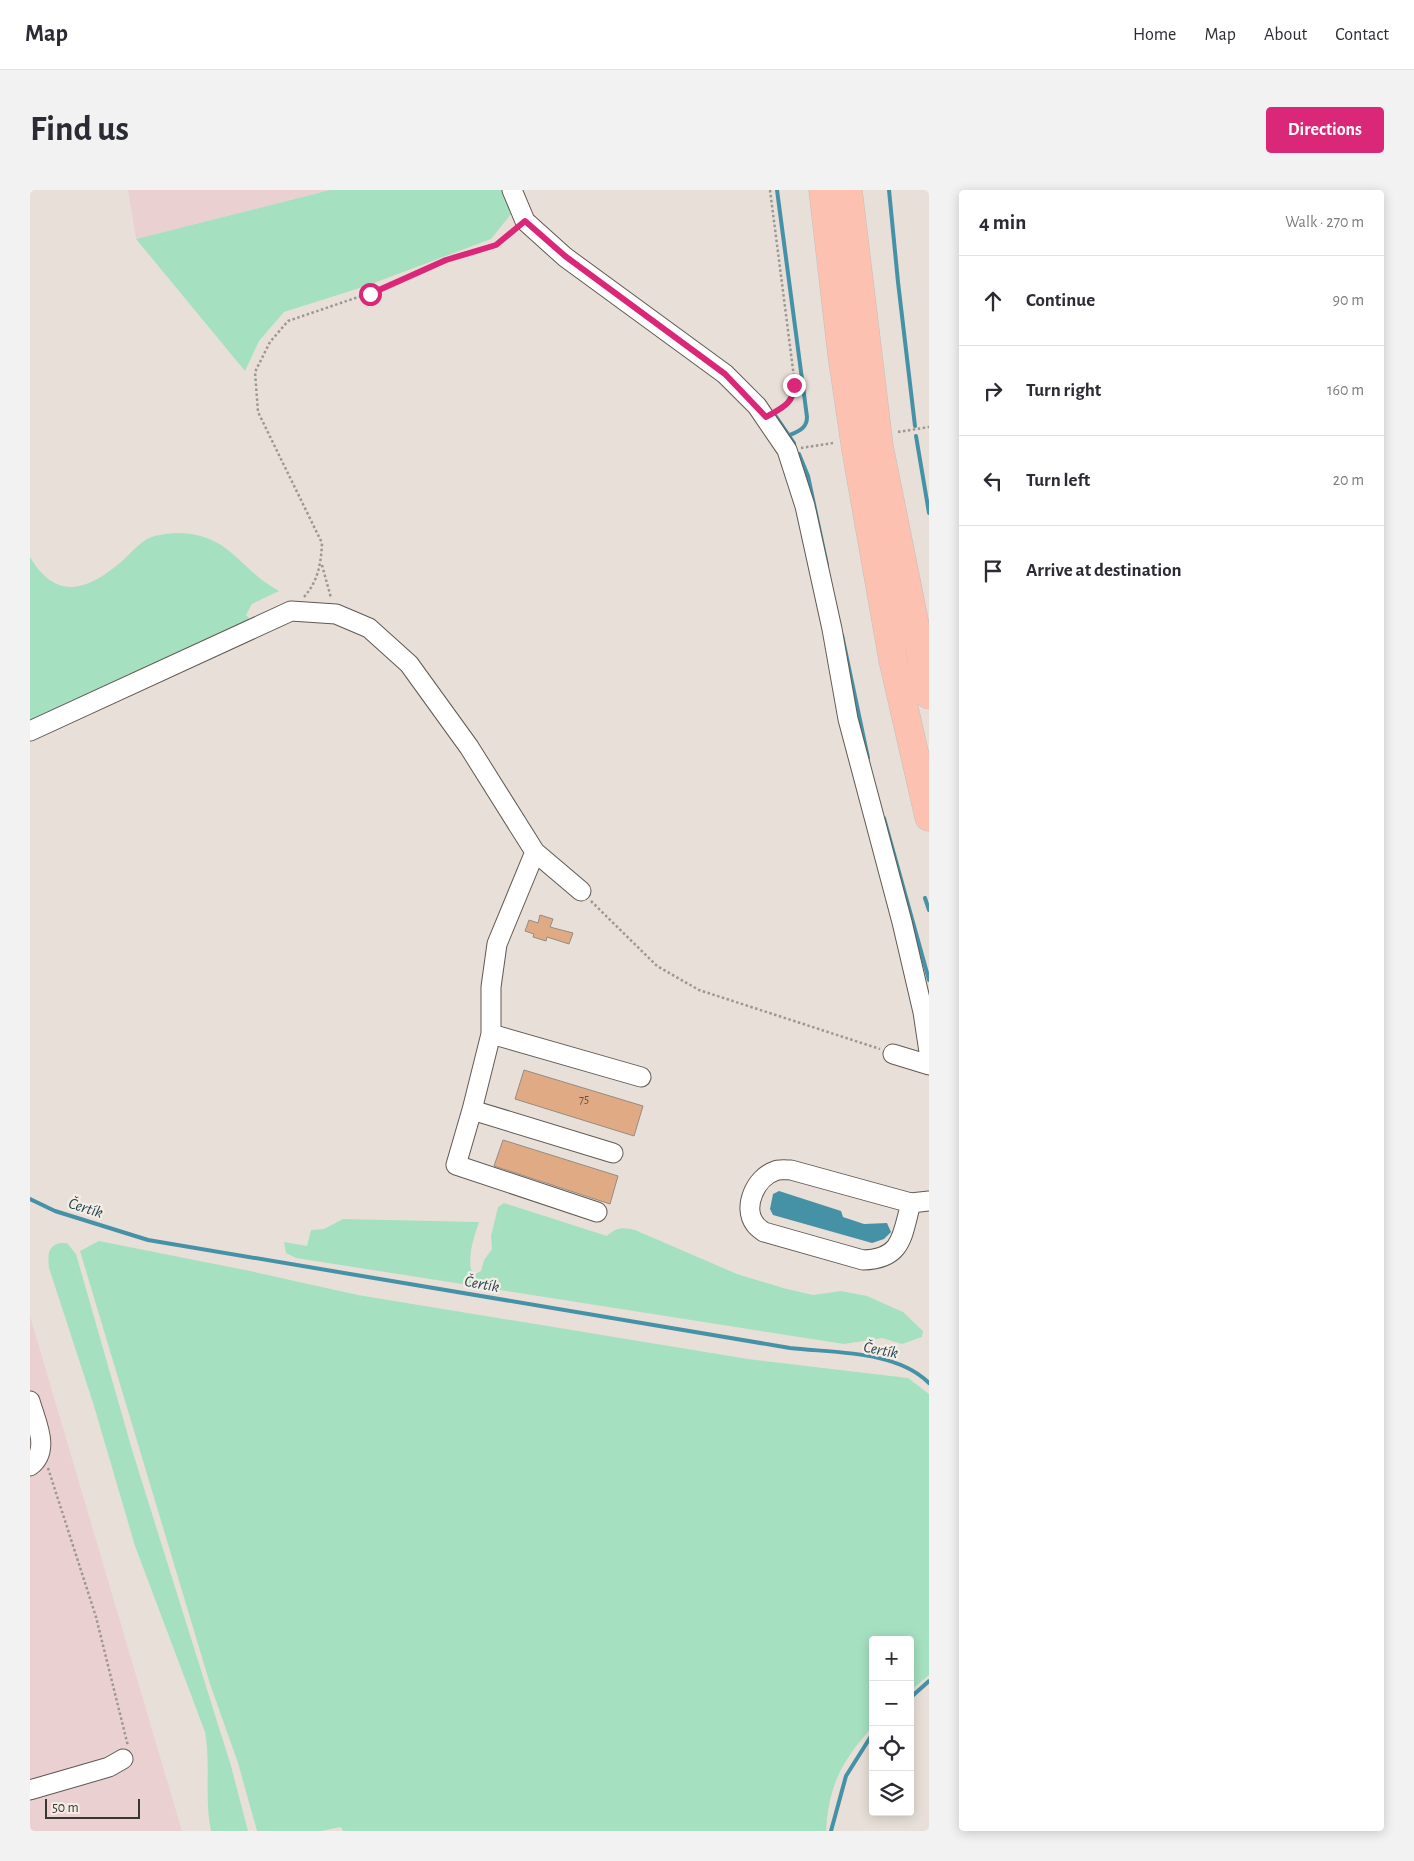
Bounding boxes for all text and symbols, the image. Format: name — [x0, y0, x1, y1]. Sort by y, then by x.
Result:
text: Map — [25, 22, 68, 46]
text: Home — [1133, 26, 1176, 44]
text: Map — [1204, 26, 1236, 44]
text: About — [1264, 26, 1307, 44]
text: Contact — [1335, 26, 1389, 44]
button: Directions — [1266, 107, 1384, 153]
text: Find us — [30, 112, 129, 147]
text: 4 min — [979, 212, 1026, 233]
text: Walk · 270 m — [1285, 214, 1364, 230]
route start — [359, 283, 382, 306]
icon: ahead — [979, 287, 1007, 315]
text: Continue — [1026, 291, 1095, 310]
text: 90 m — [1333, 292, 1364, 308]
route end — [783, 374, 806, 397]
icon: right — [979, 377, 1007, 405]
text: Turn right — [1026, 381, 1101, 400]
text: 160 m — [1327, 382, 1364, 398]
icon: left — [979, 467, 1007, 495]
text: Turn left — [1026, 471, 1090, 490]
text: 20 m — [1333, 472, 1364, 488]
icon: arrive — [979, 557, 1007, 585]
text: Arrive at destination — [1026, 561, 1182, 580]
house number: 75 — [579, 1093, 589, 1105]
water label: Čertík — [67, 1193, 105, 1221]
water label: Čertík — [463, 1271, 501, 1295]
water label: Čertík — [862, 1337, 900, 1361]
map controls — [869, 1636, 914, 1816]
button: + — [869, 1636, 914, 1681]
button: − — [869, 1681, 914, 1726]
button: locate — [869, 1726, 914, 1771]
button: layers — [869, 1771, 914, 1816]
scale bar — [45, 1796, 140, 1819]
text: 50 m — [52, 1801, 79, 1815]

